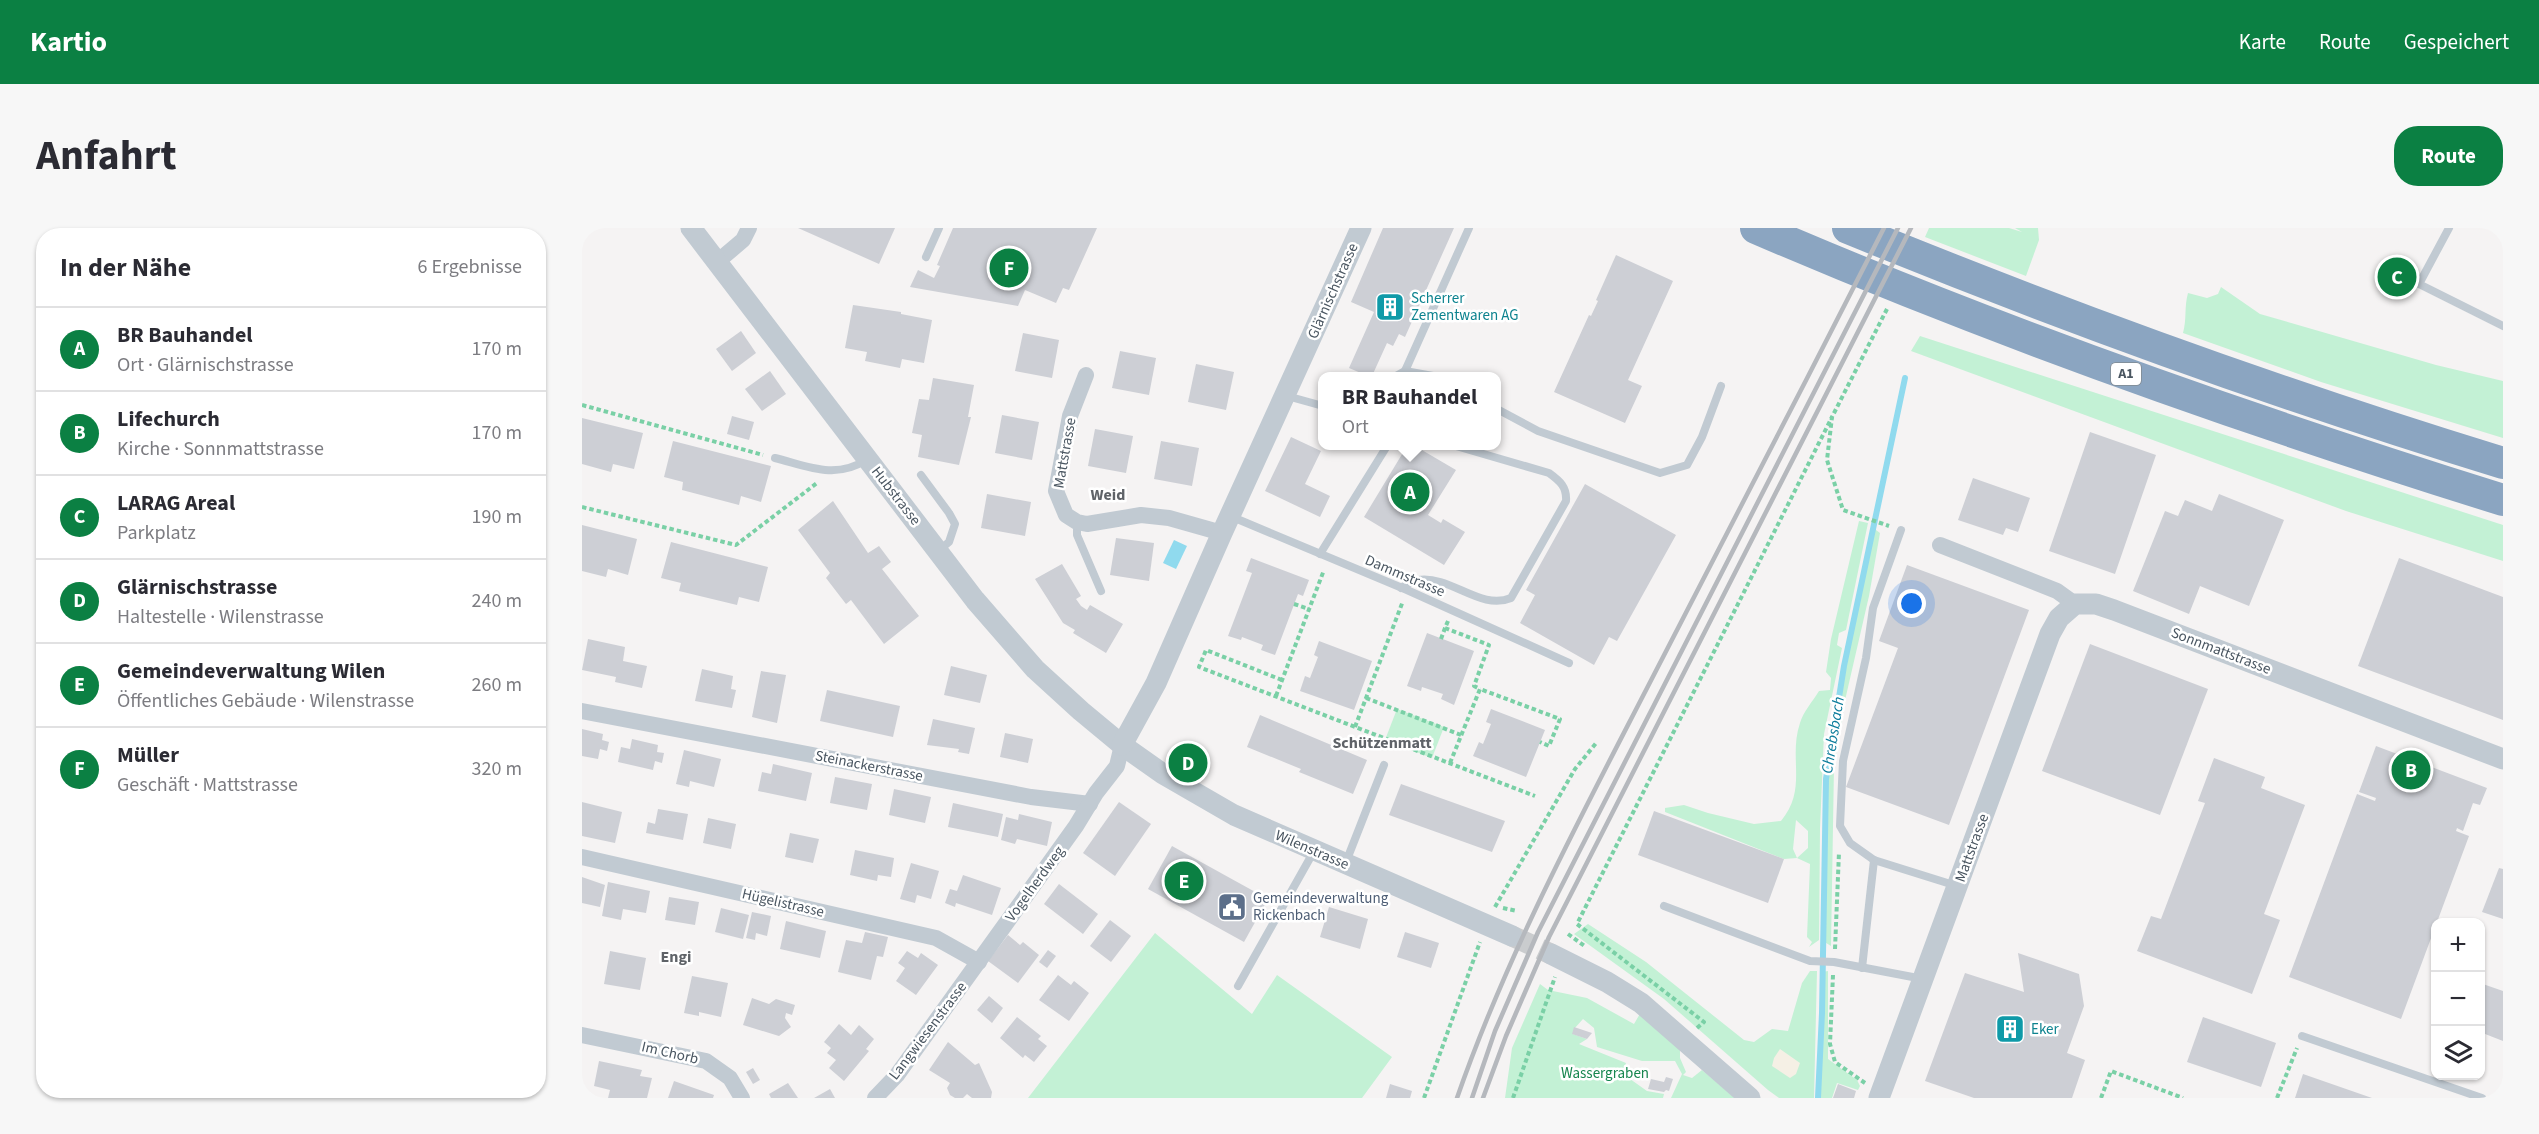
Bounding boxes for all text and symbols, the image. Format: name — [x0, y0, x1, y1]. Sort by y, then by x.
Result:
text: Kartio — [30, 22, 107, 62]
text: Karte — [2239, 27, 2286, 57]
text: Route — [2319, 27, 2371, 57]
text: Gespeichert — [2404, 27, 2509, 57]
text: Anfahrt — [36, 126, 177, 186]
button: Route — [2394, 126, 2503, 186]
street label: Glärnischstrasse — [1303, 240, 1363, 342]
pin: F — [990, 246, 1028, 291]
text: In der Nähe — [60, 249, 191, 286]
text: 6 Ergebnisse — [417, 253, 522, 281]
pin: C — [2378, 254, 2416, 300]
place label: Scherrer Zementwaren AG — [1411, 288, 1519, 326]
building icon: Scherrer Zementwaren AG — [1374, 291, 1406, 323]
text: BR Bauhandel — [117, 319, 253, 351]
text: A — [74, 335, 85, 363]
text: 170 m — [472, 335, 522, 363]
text: Ort · Glärnischstrasse — [117, 351, 294, 379]
road number: A1 — [2111, 363, 2141, 385]
popup — [1318, 372, 1501, 450]
text: BR Bauhandel — [1342, 381, 1477, 413]
text: Lifechurch — [117, 403, 220, 435]
text: Ort — [1342, 413, 1369, 441]
street label: Mattstrasse — [1048, 416, 1082, 490]
text: B — [73, 419, 86, 447]
text: 170 m — [472, 419, 522, 447]
text: Kirche · Sonnmattstrasse — [117, 435, 324, 463]
street label: Hubstrasse — [866, 462, 926, 530]
pin: A — [1390, 470, 1430, 514]
district label: Weid — [1091, 484, 1125, 506]
text: LARAG Areal — [117, 487, 235, 519]
text: C — [74, 503, 85, 531]
text: 190 m — [472, 503, 522, 531]
text: Parkplatz — [117, 519, 196, 547]
street label: Dammstrasse — [1362, 550, 1448, 602]
text: Glärnischstrasse — [117, 571, 277, 603]
text: D — [73, 587, 86, 615]
text: 240 m — [472, 587, 522, 615]
your location — [1897, 589, 1926, 618]
text: Haltestelle · Wilenstrasse — [117, 603, 324, 631]
street label: Sonnmattstrasse — [2168, 622, 2274, 680]
text: Gemeindeverwaltung Wilen — [117, 655, 385, 687]
text: E — [74, 671, 85, 699]
text: 260 m — [472, 671, 522, 699]
text: Öffentliches Gebäude · Wilenstrasse — [117, 687, 414, 715]
water label: Chrebsbach — [1816, 695, 1850, 775]
district label: Schützenmatt — [1332, 732, 1432, 754]
text: Müller — [117, 739, 179, 771]
pin: D — [1168, 740, 1208, 786]
street label: Steinackerstrasse — [813, 745, 925, 787]
pin: B — [2392, 748, 2430, 792]
text: F — [74, 755, 85, 783]
text: 320 m — [472, 755, 522, 783]
text: Geschäft · Mattstrasse — [117, 771, 298, 799]
street label: Mattstrasse — [1950, 811, 1994, 885]
street label: Wilenstrasse — [1272, 825, 1352, 875]
street label: Vogelherdweg — [1000, 842, 1070, 926]
pin: E — [1164, 858, 1204, 904]
street label: Hügelistrasse — [740, 883, 826, 923]
place label: Gemeindeverwaltung Rickenbach — [1253, 888, 1389, 926]
public building icon: Gemeindeverwaltung Rickenbach — [1216, 891, 1248, 923]
map controls — [2431, 918, 2485, 1080]
button: + — [2431, 918, 2485, 972]
district label: Engi — [661, 946, 691, 968]
button: − — [2431, 972, 2485, 1026]
street label: Langwiesenstrasse — [884, 978, 972, 1084]
building icon: Eker — [1994, 1013, 2026, 1045]
place label: Eker — [2031, 1019, 2059, 1040]
button: layers — [2431, 1026, 2485, 1080]
street label: Im Chorb — [640, 1036, 700, 1070]
park label: Wassergraben — [1561, 1063, 1649, 1084]

